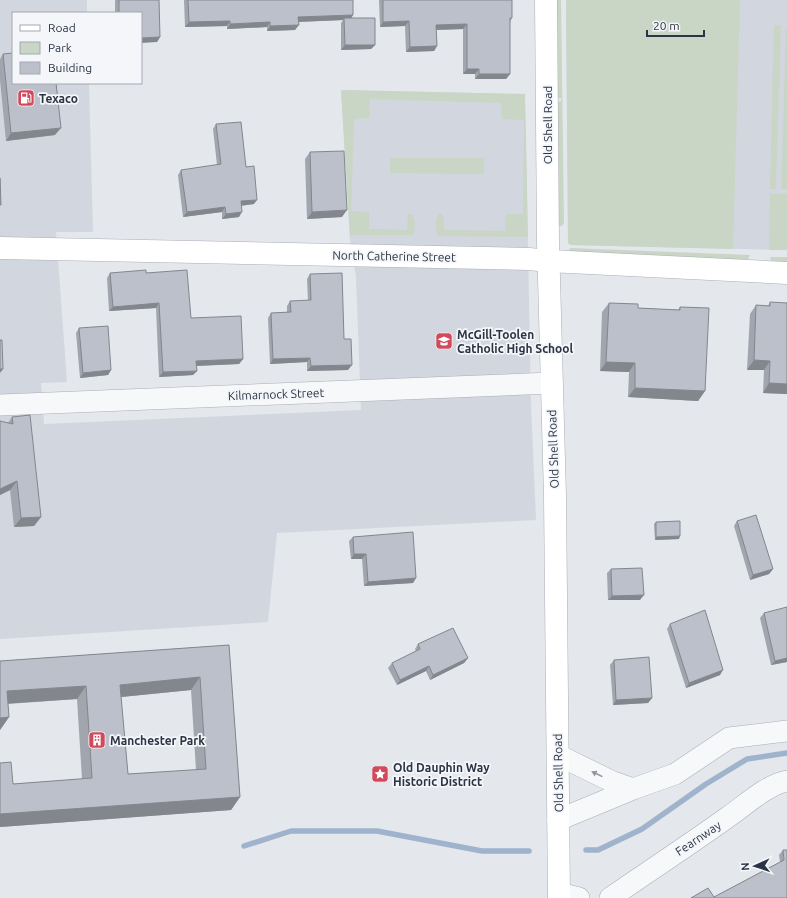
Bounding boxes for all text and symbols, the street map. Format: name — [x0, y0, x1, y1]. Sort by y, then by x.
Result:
legend — [12, 12, 142, 84]
scale bar — [647, 12, 704, 38]
text: 20 m — [653, 19, 680, 32]
text: Road — [48, 21, 76, 34]
text: Park — [48, 41, 72, 54]
text: Building — [48, 61, 92, 74]
street label: Old Shell Road — [541, 86, 554, 164]
fuel station icon: Texaco — [16, 88, 36, 108]
place label: Texaco — [39, 92, 78, 105]
street label: North Catherine Street — [332, 248, 456, 264]
place label: McGill-Toolen Catholic High School — [457, 328, 574, 355]
school or university icon: McGill-Toolen Catholic High School — [434, 331, 454, 351]
street label: Kilmarnock Street — [228, 386, 325, 402]
street label: Old Shell Road — [545, 409, 561, 489]
building icon: Manchester Park — [87, 730, 107, 750]
place label: Manchester Park — [110, 734, 205, 747]
street label: Old Shell Road — [551, 734, 565, 812]
place label: Old Dauphin Way Historic District — [393, 761, 490, 788]
place icon: Old Dauphin Way Historic District — [370, 764, 390, 784]
one-way arrow — [591, 771, 603, 778]
street label: Fearnway — [673, 818, 723, 858]
north arrow — [735, 846, 775, 886]
text: N — [739, 862, 751, 871]

